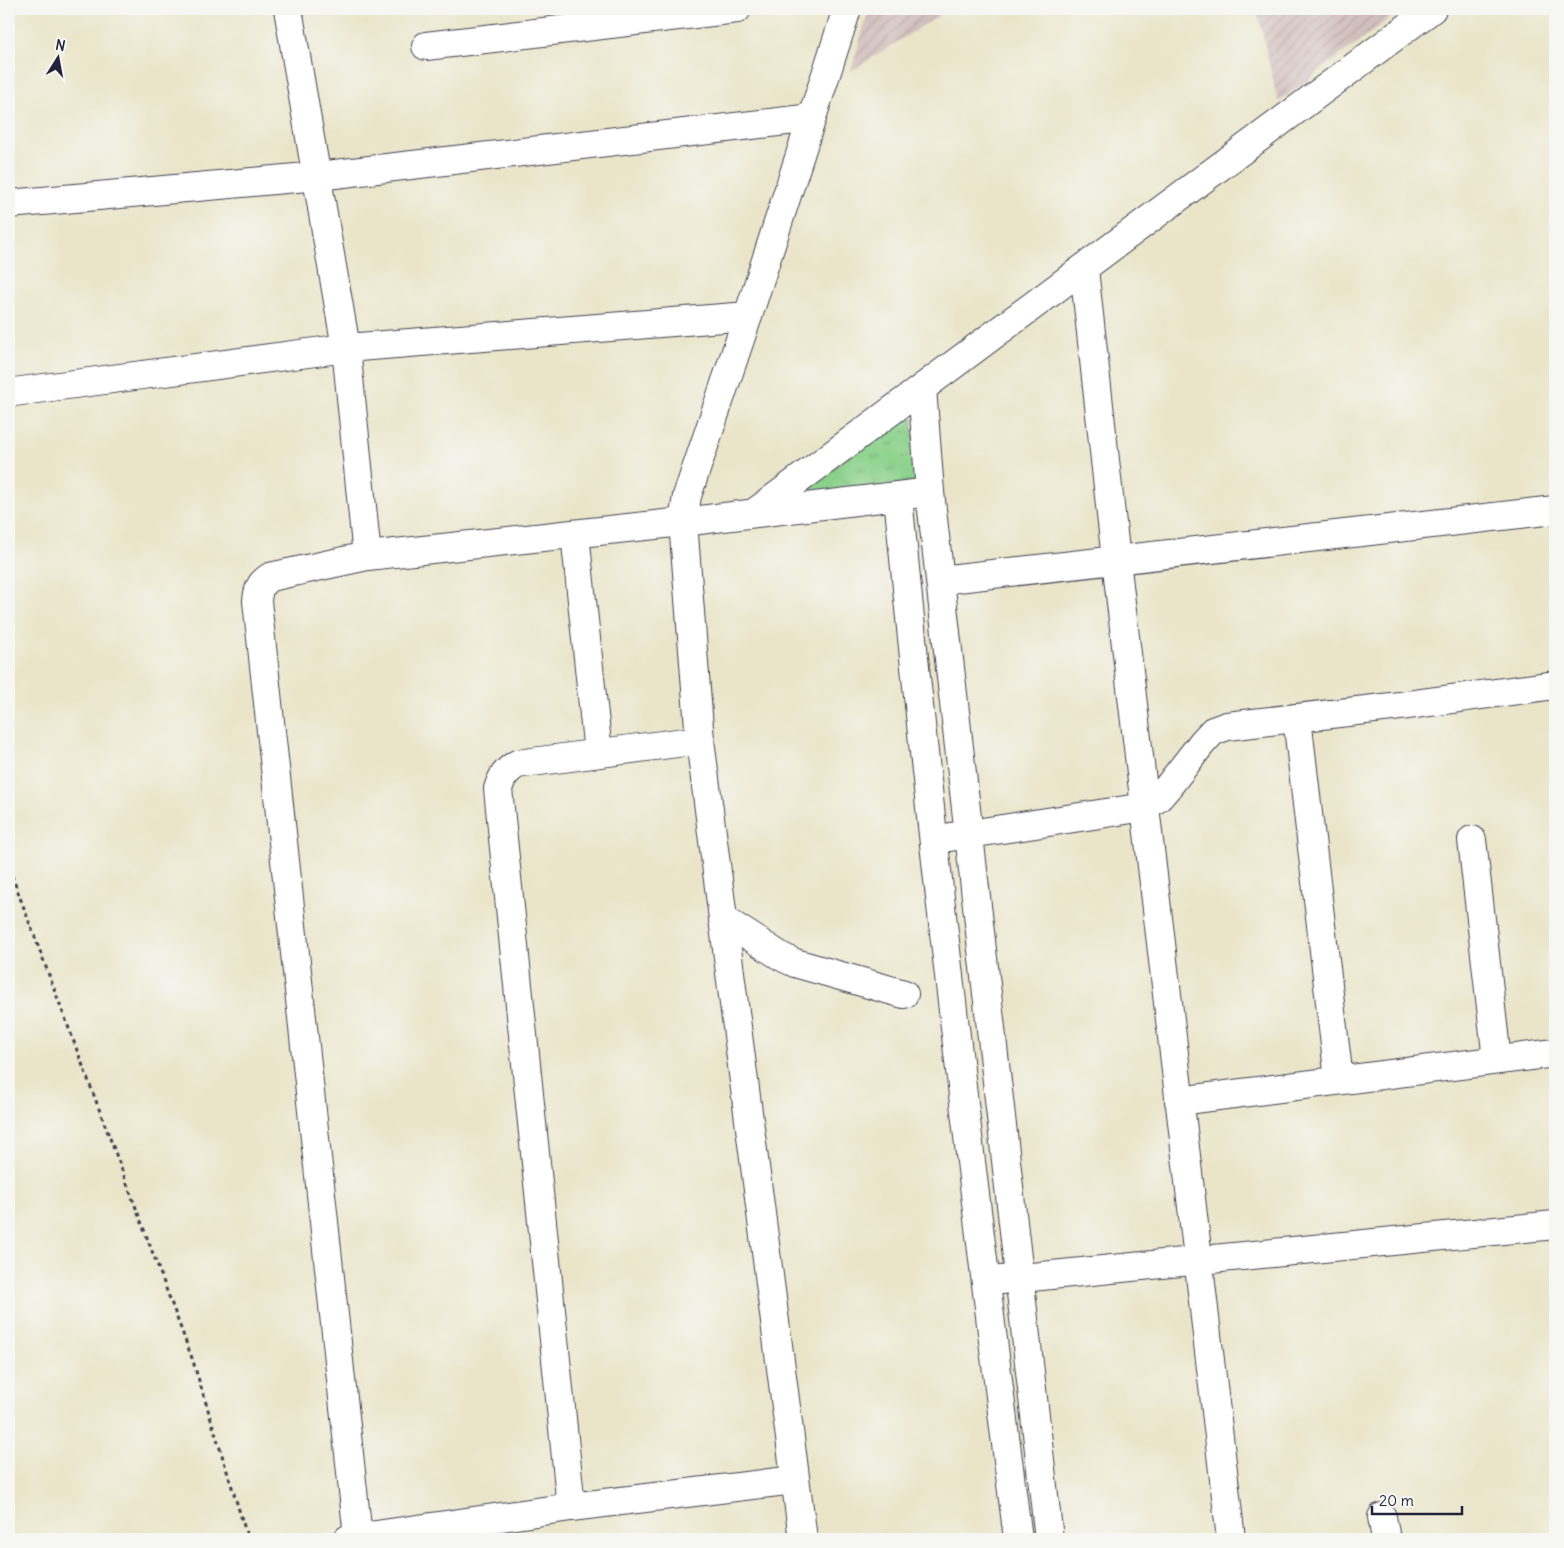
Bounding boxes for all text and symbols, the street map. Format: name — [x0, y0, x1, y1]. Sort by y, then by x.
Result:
north arrow — [32, 32, 82, 82]
text: N — [54, 35, 67, 55]
scale bar — [1372, 1483, 1462, 1515]
text: 20 m — [1379, 1491, 1414, 1510]

